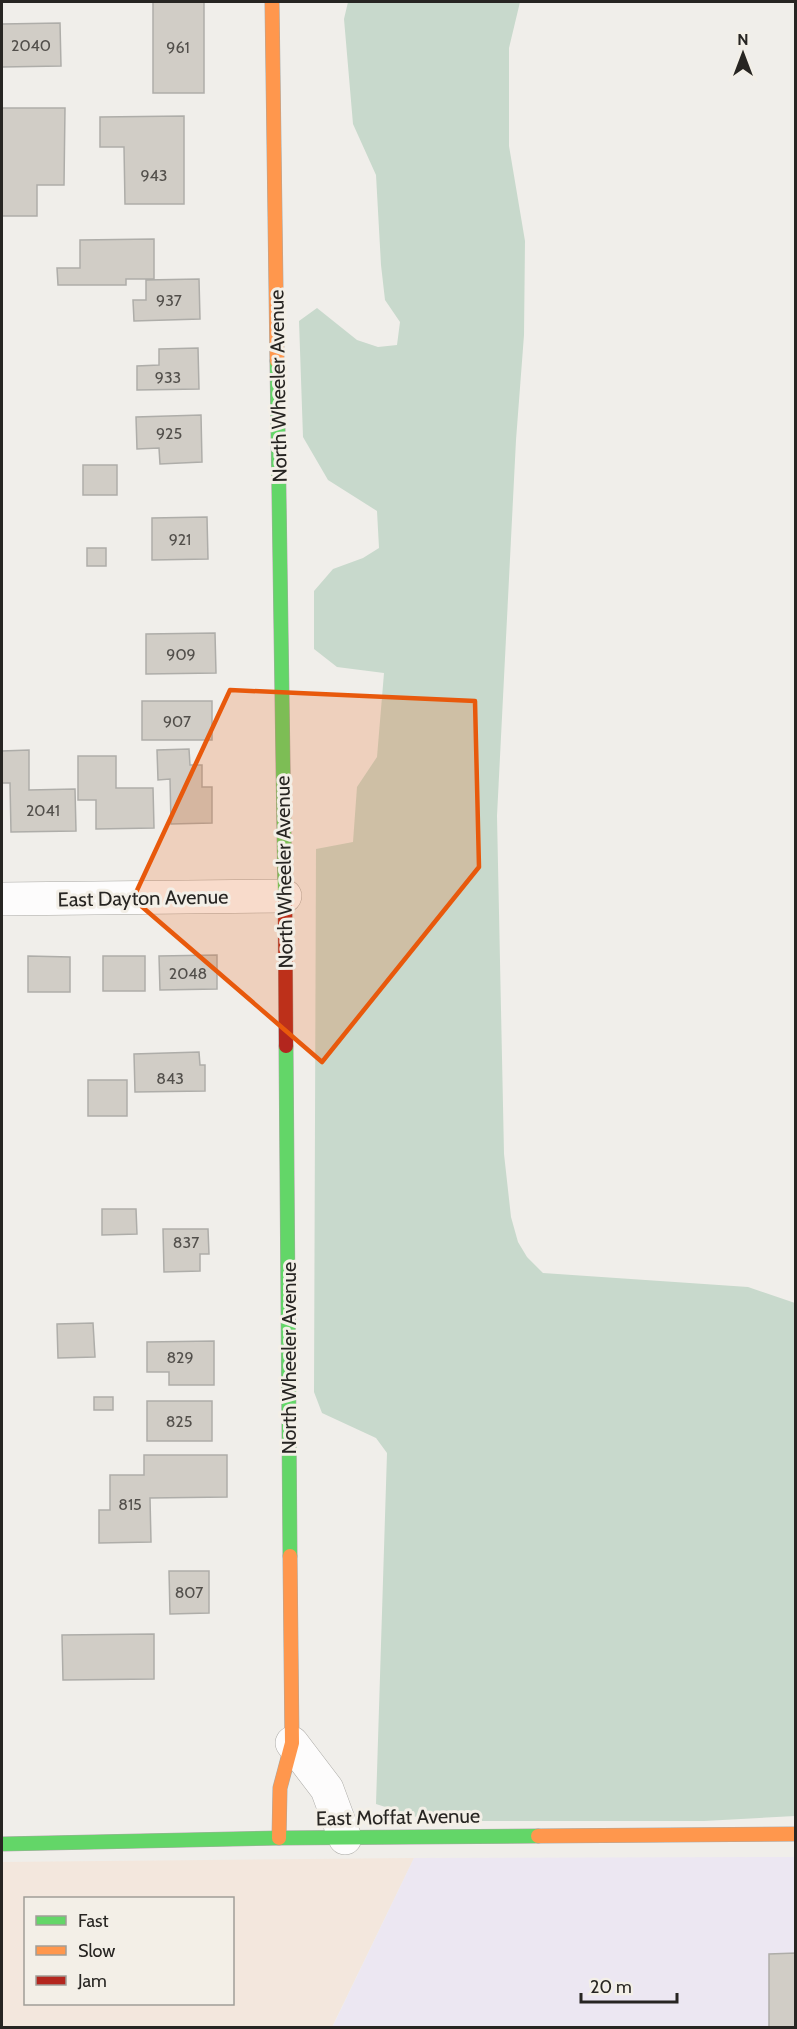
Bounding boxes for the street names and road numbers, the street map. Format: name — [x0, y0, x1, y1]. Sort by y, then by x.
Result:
street label: North Wheeler Avenue — [264, 290, 292, 482]
street label: North Wheeler Avenue — [270, 776, 298, 968]
street label: East Dayton Avenue — [57, 885, 229, 911]
street label: North Wheeler Avenue — [277, 1262, 301, 1454]
street label: East Moffat Avenue — [316, 1804, 480, 1830]

